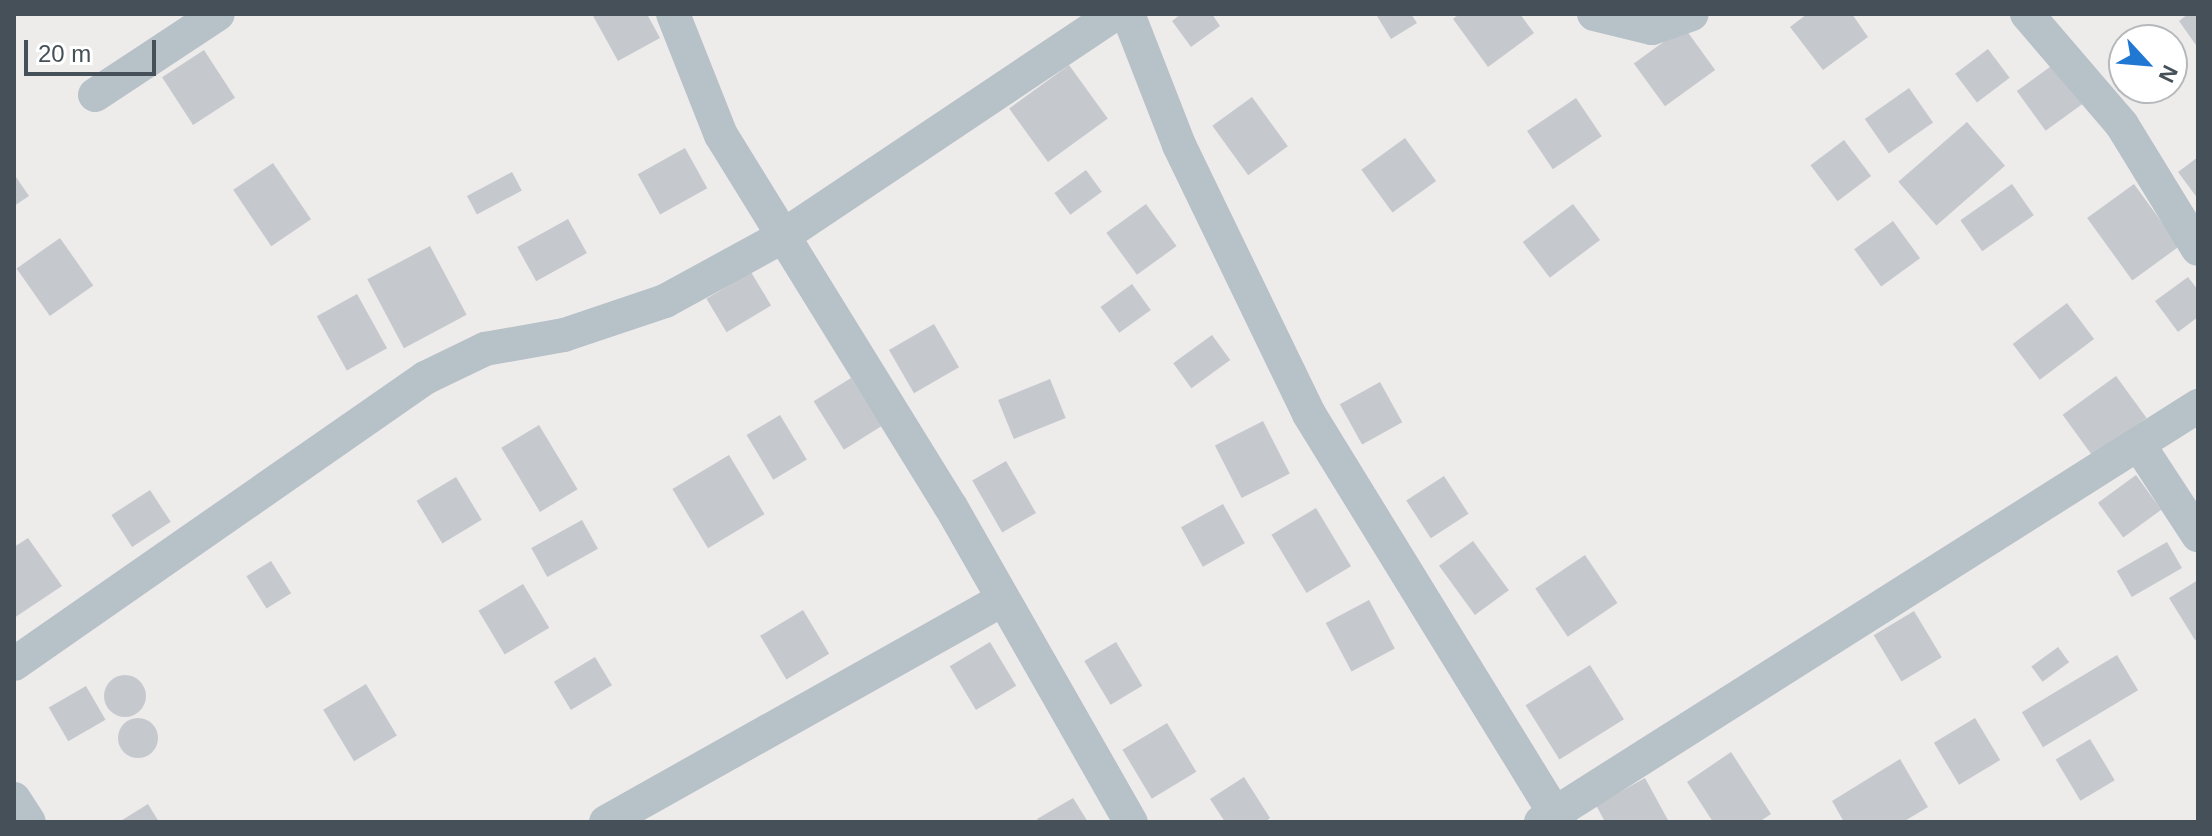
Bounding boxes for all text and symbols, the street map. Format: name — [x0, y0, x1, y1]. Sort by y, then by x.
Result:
scale bar — [28, 24, 160, 74]
north arrow — [2108, 24, 2188, 104]
text: 20 m — [38, 40, 91, 67]
text: N — [2154, 61, 2183, 86]

